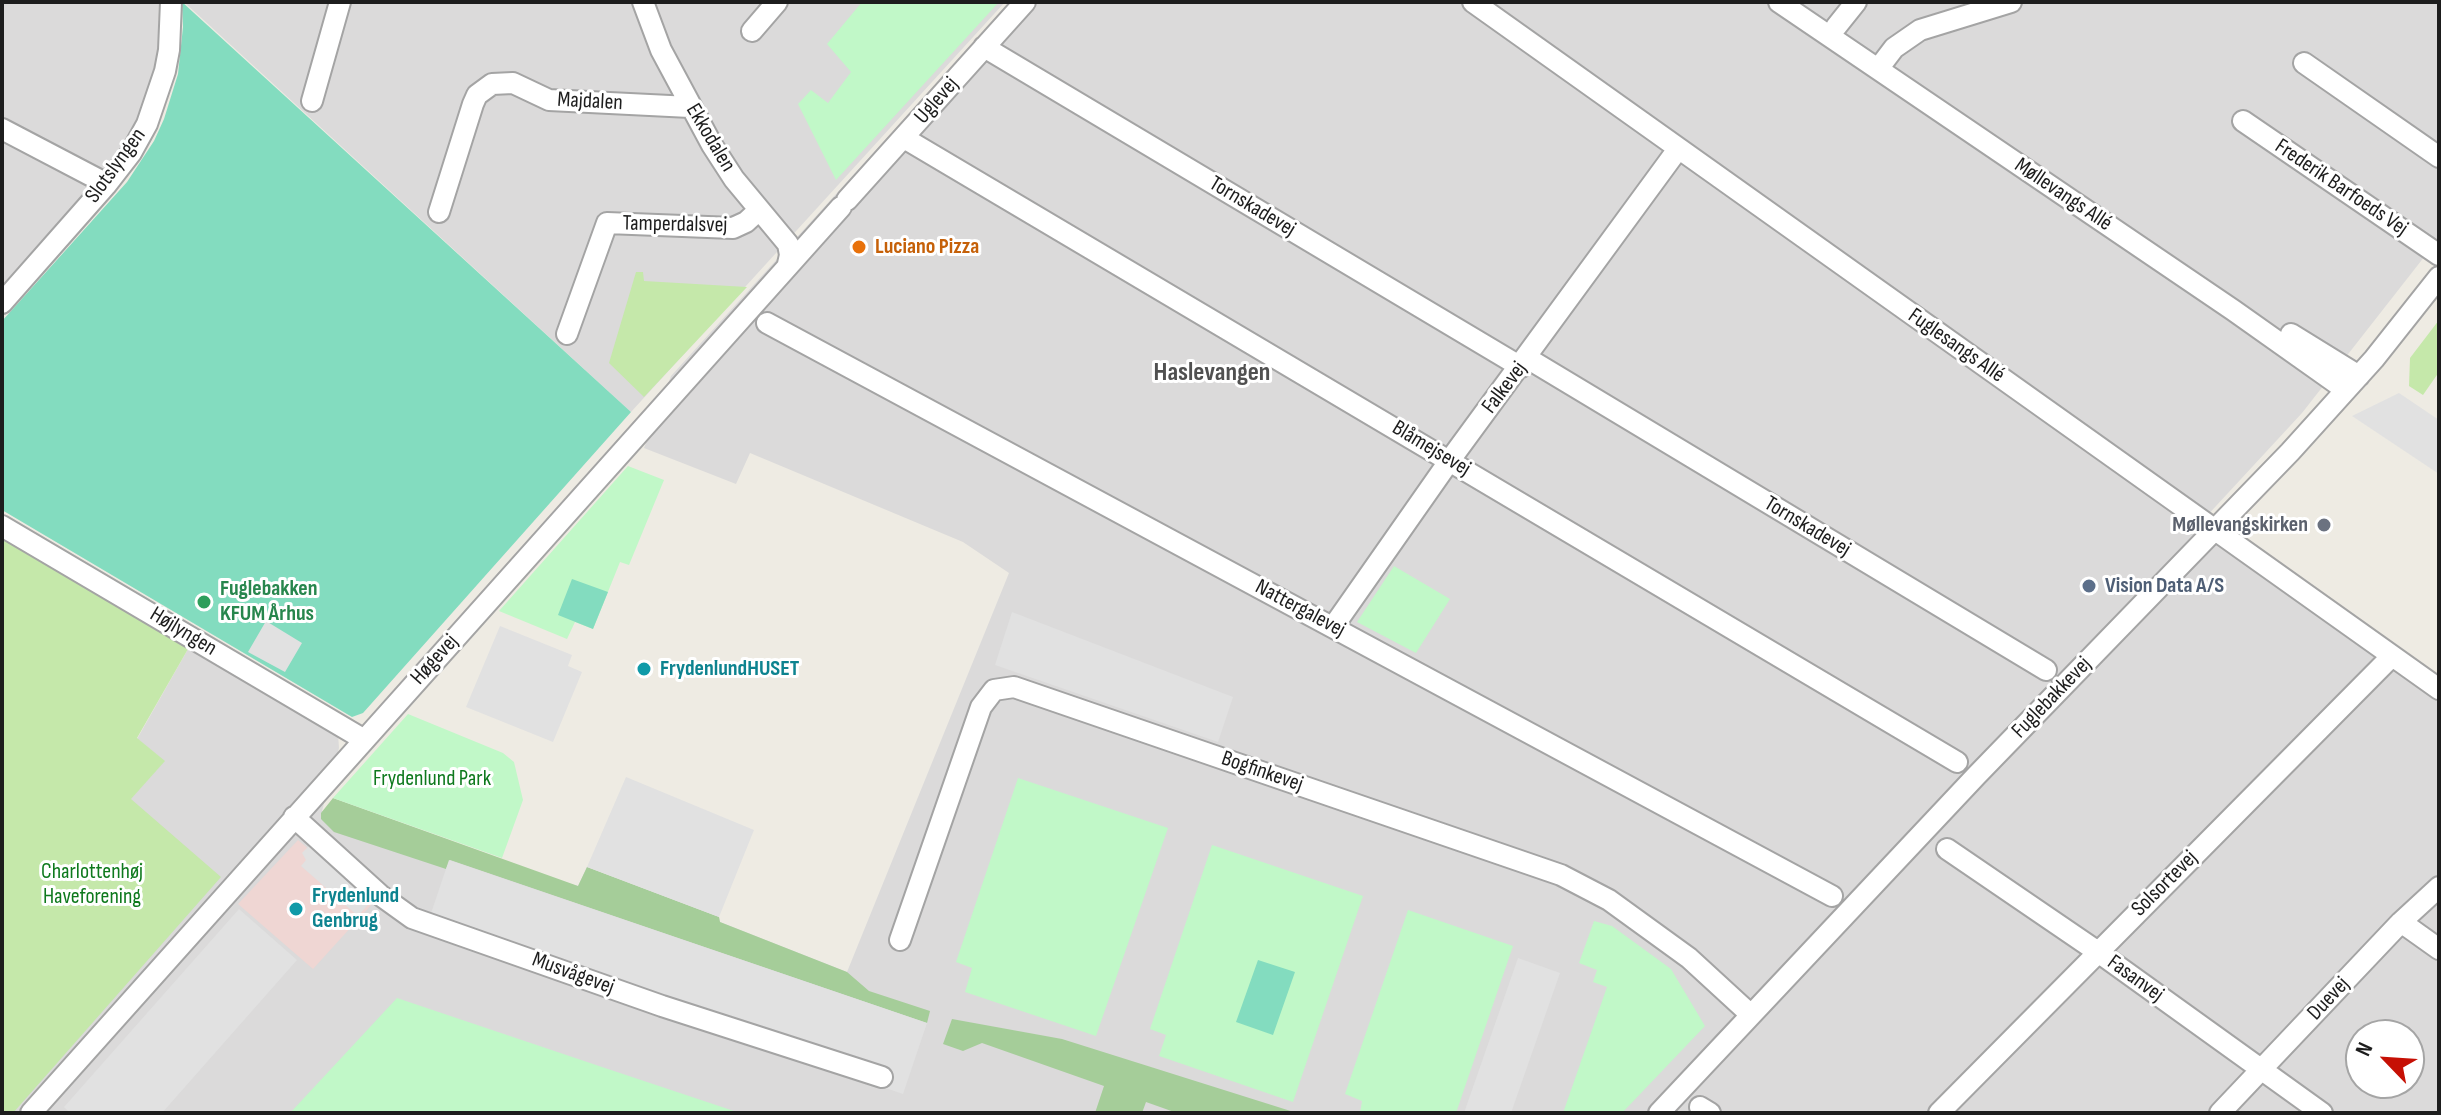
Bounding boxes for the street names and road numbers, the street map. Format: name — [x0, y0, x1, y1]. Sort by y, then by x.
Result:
street label: Uglevej — [909, 72, 965, 130]
street label: Majdalen — [557, 87, 623, 117]
street label: Ekkodalen — [679, 99, 741, 177]
street label: Slotslyngen — [80, 123, 152, 209]
street label: Frederik Barfoeds Vej — [2269, 134, 2413, 242]
street label: Møllevangs Allé — [2009, 153, 2117, 237]
street label: Tornskadevej — [1204, 171, 1300, 243]
street label: Tamperdalsvej — [622, 211, 728, 239]
street label: Fuglesangs Allé — [1903, 303, 2009, 389]
street label: Falkevej — [1477, 357, 1533, 419]
street label: Blåmejsevej — [1387, 415, 1475, 483]
street label: Tornskadevej — [1759, 491, 1855, 563]
street label: Nattergalevej — [1250, 574, 1350, 644]
street label: Højlyngen — [145, 602, 221, 662]
street label: Høgevej — [406, 629, 464, 691]
street label: Fuglebakkevej — [2007, 652, 2097, 744]
street label: Bogfinkevej — [1218, 746, 1306, 798]
street label: Solsortevej — [2126, 845, 2204, 923]
street label: Musvågevej — [528, 947, 618, 1001]
street label: Fasanvej — [2102, 950, 2168, 1008]
street label: Duevej — [2302, 972, 2356, 1026]

